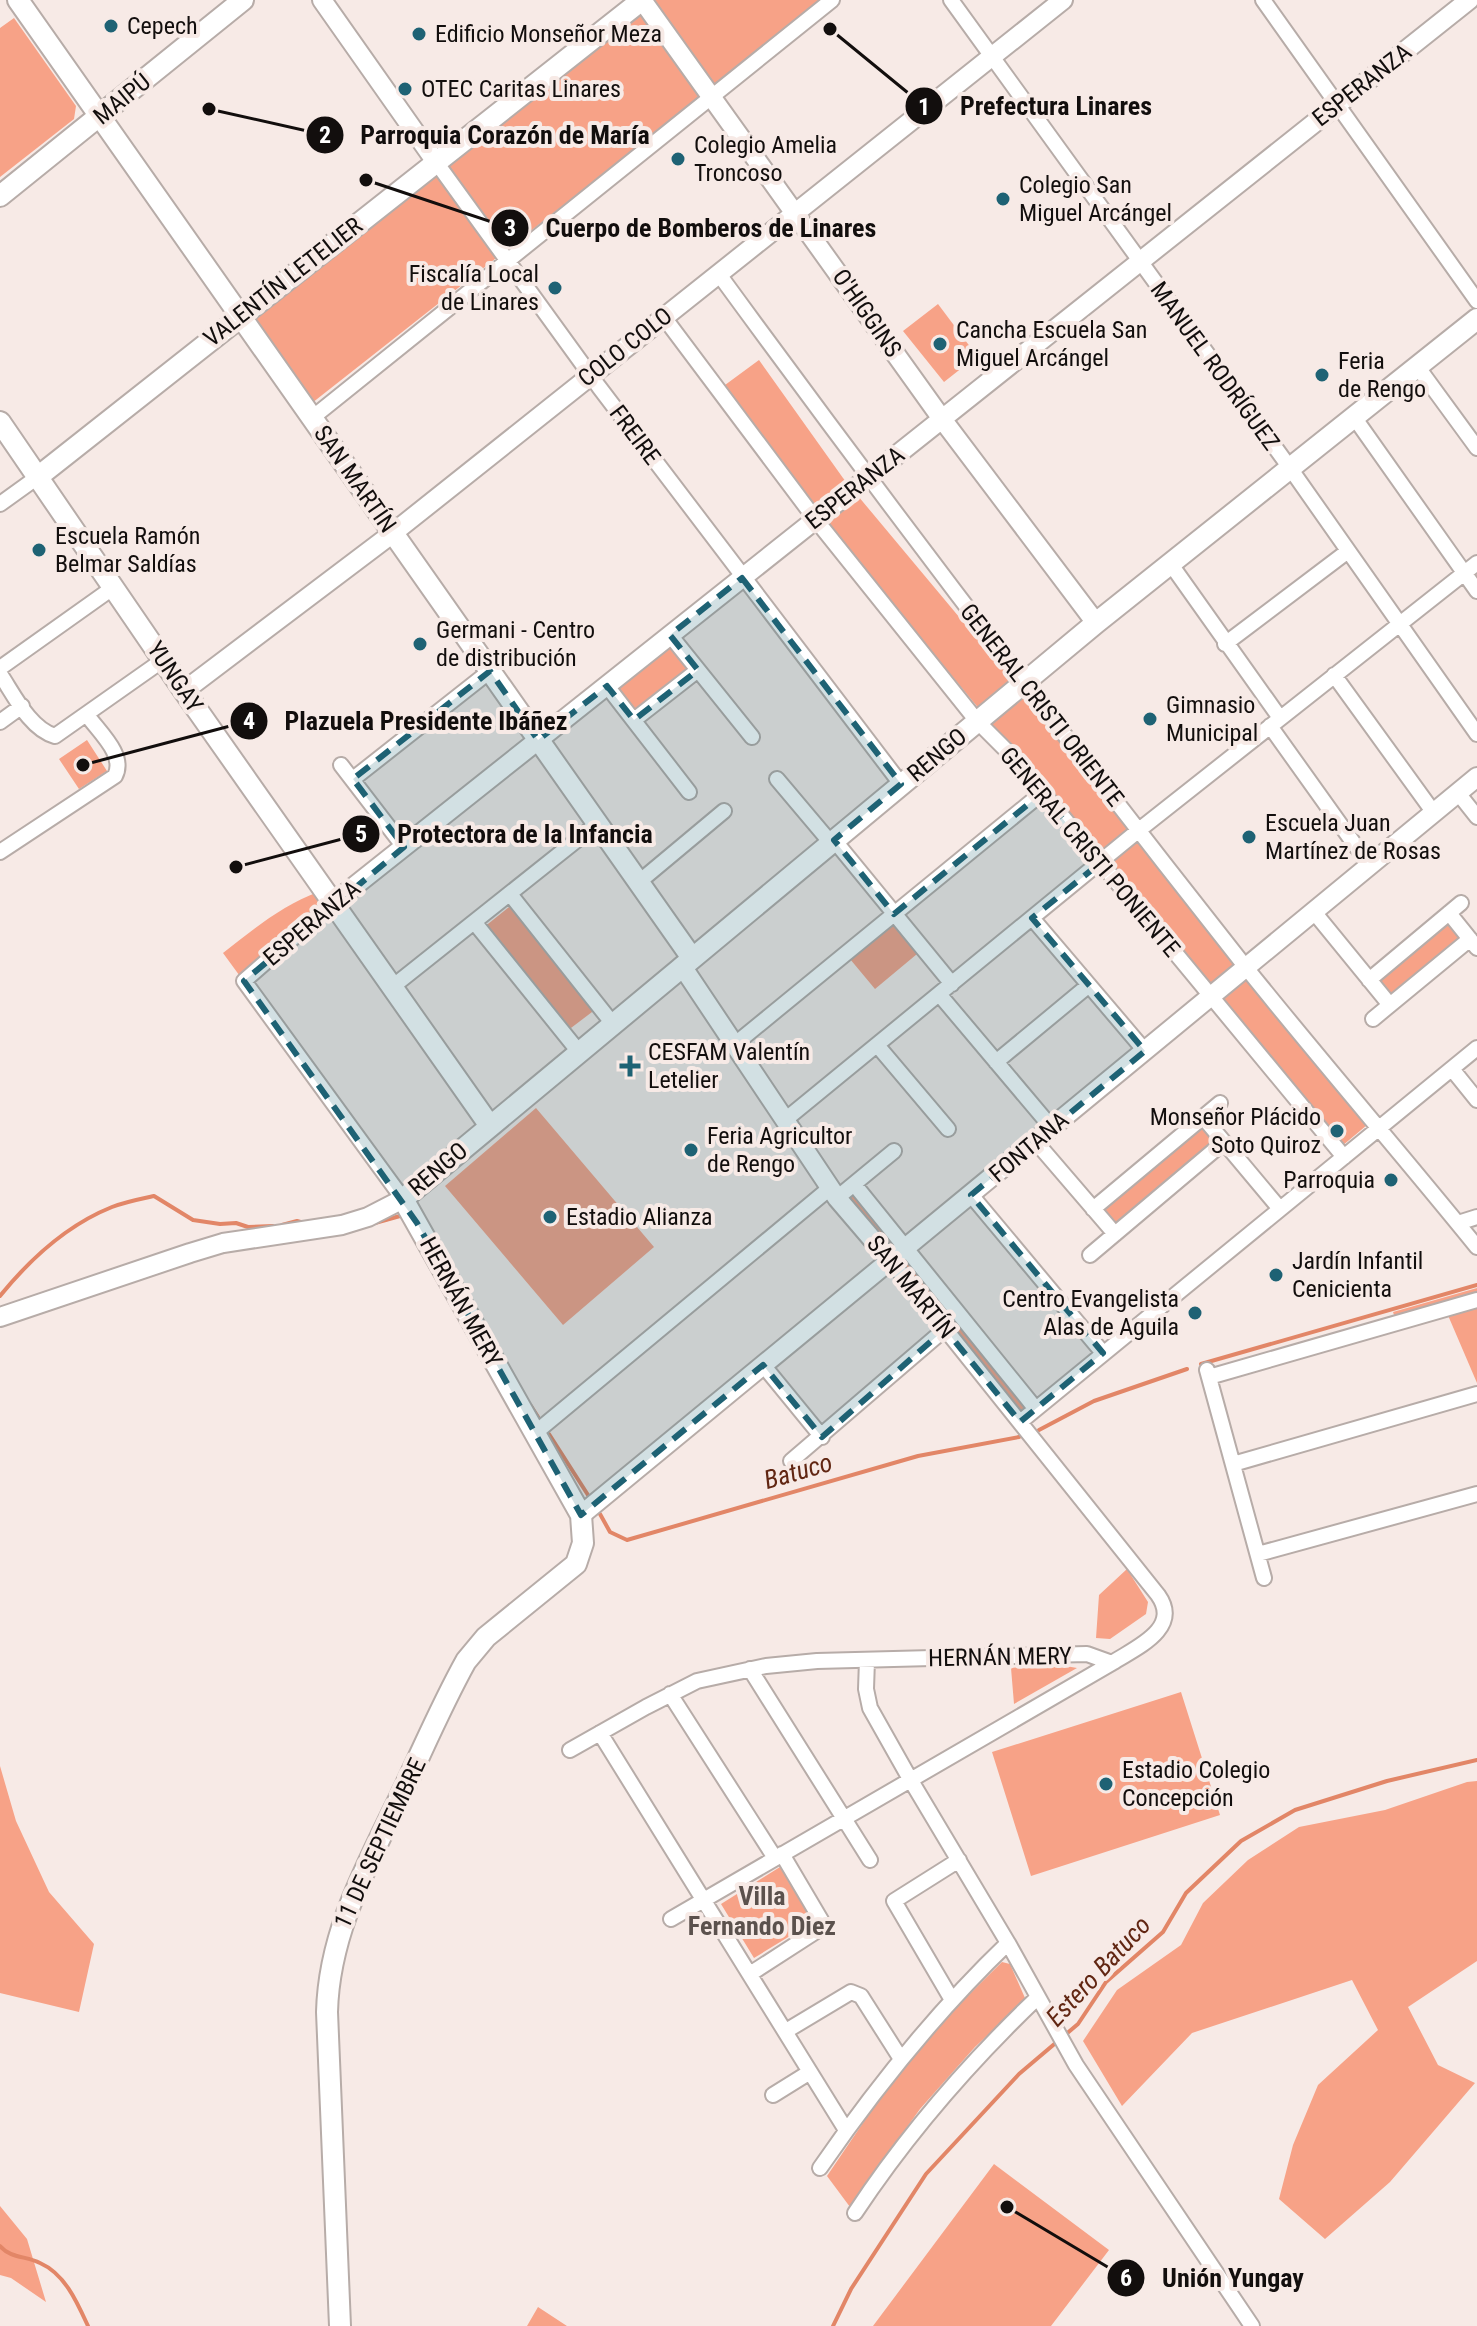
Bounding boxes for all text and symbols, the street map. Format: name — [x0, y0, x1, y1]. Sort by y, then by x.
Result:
place label: Cepech — [127, 12, 198, 40]
marker: Cepech — [102, 17, 120, 35]
place label: Edificio Monseñor Meza — [435, 20, 662, 48]
marker: Edificio Monseñor Meza — [410, 25, 428, 43]
street label: ESPERANZA — [1307, 38, 1417, 132]
street label: MAIPÚ — [88, 68, 156, 130]
place label: OTEC Caritas Linares — [421, 75, 621, 103]
marker: OTEC Caritas Linares — [396, 80, 414, 98]
callout: Prefectura Linares — [904, 81, 1168, 131]
text: Prefectura Linares — [960, 91, 1152, 121]
text: 1 — [918, 93, 930, 121]
callout: Parroquia Corazón de María — [305, 110, 666, 160]
text: Parroquia Corazón de María — [360, 120, 650, 150]
text: 2 — [319, 121, 331, 149]
place label: Colegio Amelia Troncoso — [694, 131, 837, 187]
marker: Colegio Amelia Troncoso — [669, 150, 687, 168]
place label: Colegio San Miguel Arcángel — [1019, 171, 1172, 227]
marker: Colegio San Miguel Arcángel — [994, 190, 1012, 208]
callout: Cuerpo de Bomberos de Linares — [490, 203, 893, 253]
street label: VALENTÍN LETELIER — [198, 211, 368, 353]
text: Cuerpo de Bomberos de Linares — [546, 213, 876, 243]
text: 3 — [504, 214, 516, 242]
place label: Fiscalía Local de Linares — [409, 260, 539, 316]
street label: O'HIGGINS — [827, 264, 907, 362]
street label: MANUEL RODRÍGUEZ — [1145, 276, 1285, 456]
marker: Fiscalía Local de Linares — [546, 279, 564, 297]
street label: COLO COLO — [572, 302, 678, 392]
place label: Cancha Escuela San Miguel Arcángel — [956, 316, 1147, 372]
marker: Cancha Escuela San Miguel Arcángel — [931, 335, 949, 353]
place label: Feria de Rengo — [1338, 347, 1426, 403]
marker: Feria de Rengo — [1313, 366, 1331, 384]
street label: FREIRE — [604, 400, 666, 470]
street label: SAN MARTÍN — [308, 420, 402, 538]
street label: ESPERANZA — [800, 441, 910, 535]
place label: Escuela Ramón Belmar Saldías — [55, 522, 200, 578]
marker: Escuela Ramón Belmar Saldías — [30, 541, 48, 559]
street label: GENERAL CRISTI ORIENTE — [954, 598, 1130, 812]
place label: Germani - Centro de distribución — [436, 616, 595, 672]
marker: Germani - Centro de distribución — [411, 635, 429, 653]
street label: YUNGAY — [141, 636, 209, 718]
place label: Gimnasio Municipal — [1166, 691, 1258, 747]
callout: Plazuela Presidente Ibáñez — [229, 696, 584, 746]
text: Plazuela Presidente Ibáñez — [285, 706, 567, 736]
text: 4 — [243, 707, 255, 735]
marker: Gimnasio Municipal — [1141, 710, 1159, 728]
street label: RENGO — [902, 722, 972, 788]
street label: GENERAL CRISTI PONIENTE — [994, 742, 1186, 962]
callout: Protectora de la Infancia — [341, 809, 668, 859]
place label: Escuela Juan Martínez de Rosas — [1265, 809, 1441, 865]
text: Protectora de la Infancia — [397, 819, 653, 849]
text: 5 — [355, 820, 367, 848]
marker: Escuela Juan Martínez de Rosas — [1240, 828, 1258, 846]
street label: ESPERANZA — [258, 874, 366, 972]
place label: CESFAM Valentín Letelier — [648, 1038, 810, 1094]
marker: CESFAM Valentín Letelier — [619, 1055, 641, 1077]
place label: Monseñor Plácido Soto Quiroz — [1150, 1103, 1321, 1159]
street label: FONTANA — [984, 1106, 1074, 1188]
place label: Feria Agricultor de Rengo — [707, 1122, 852, 1178]
marker: Monseñor Plácido Soto Quiroz — [1328, 1122, 1346, 1140]
street label: RENGO — [403, 1136, 473, 1202]
marker: Feria Agricultor de Rengo — [682, 1141, 700, 1159]
place label: Parroquia — [1283, 1166, 1375, 1194]
marker: Parroquia — [1382, 1171, 1400, 1189]
place label: Estadio Alianza — [566, 1203, 712, 1231]
marker: Estadio Alianza — [541, 1208, 559, 1226]
street label: SAN MARTÍN — [861, 1230, 961, 1344]
street label: HERNÁN MERY — [414, 1232, 508, 1372]
place label: Jardín Infantil Cenicienta — [1292, 1247, 1423, 1303]
marker: Jardín Infantil Cenicienta — [1267, 1266, 1285, 1284]
place label: Centro Evangelista Alas de Aguila — [1002, 1285, 1179, 1341]
marker: Centro Evangelista Alas de Aguila — [1186, 1304, 1204, 1322]
water label: Batuco — [760, 1447, 836, 1495]
street label: HERNÁN MERY — [928, 1642, 1072, 1672]
street label: 11 DE SEPTIEMBRE — [328, 1753, 432, 1932]
place label: Estadio Colegio Concepción — [1122, 1756, 1270, 1812]
marker: Estadio Colegio Concepción — [1097, 1775, 1115, 1793]
district label: Villa Fernando Diez — [688, 1881, 836, 1941]
water label: Estero Batuco — [1040, 1910, 1156, 2032]
callout: Unión Yungay — [1106, 2253, 1320, 2303]
text: Unión Yungay — [1162, 2263, 1304, 2293]
text: 6 — [1120, 2264, 1132, 2292]

